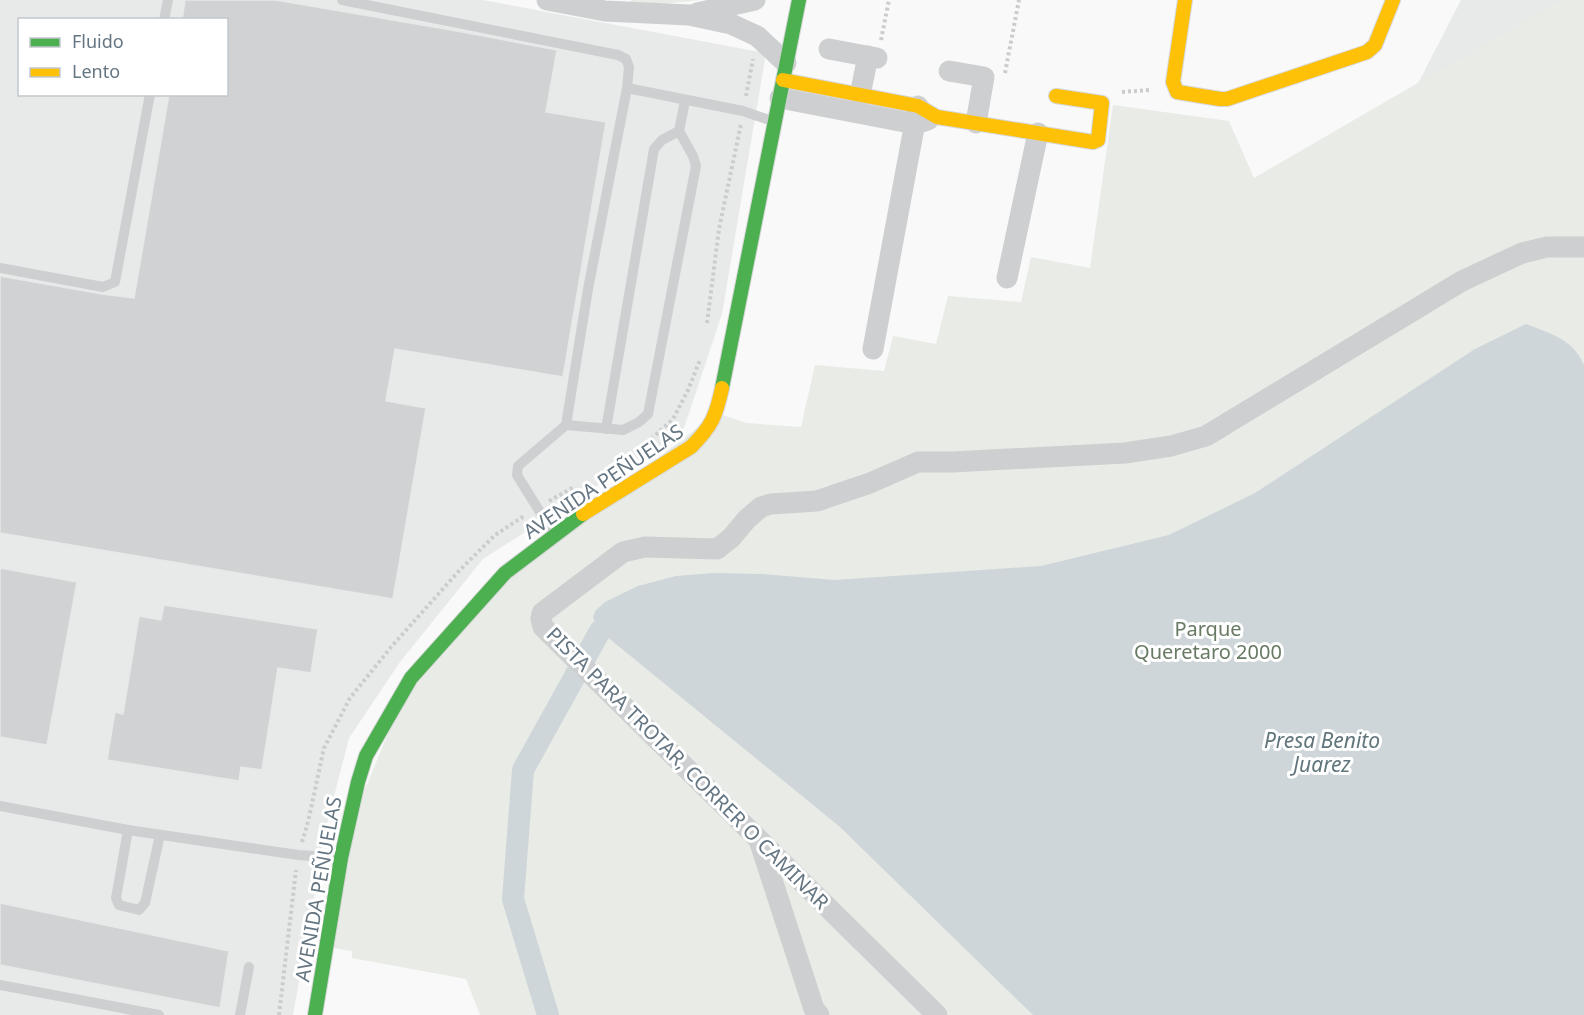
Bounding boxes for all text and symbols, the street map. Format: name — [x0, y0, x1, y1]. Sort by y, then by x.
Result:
legend — [18, 18, 228, 96]
text: Fluido — [72, 29, 124, 53]
text: Lento — [72, 59, 120, 83]
street label: AVENIDA PEÑUELAS — [518, 417, 688, 545]
park label: Parque Queretaro 2000 — [1134, 615, 1282, 665]
street label: PISTA PARA TROTAR, CORRER O CAMINAR — [541, 621, 835, 915]
water label: Presa Benito Juarez — [1264, 726, 1380, 778]
street label: AVENIDA PEÑUELAS — [288, 794, 348, 984]

